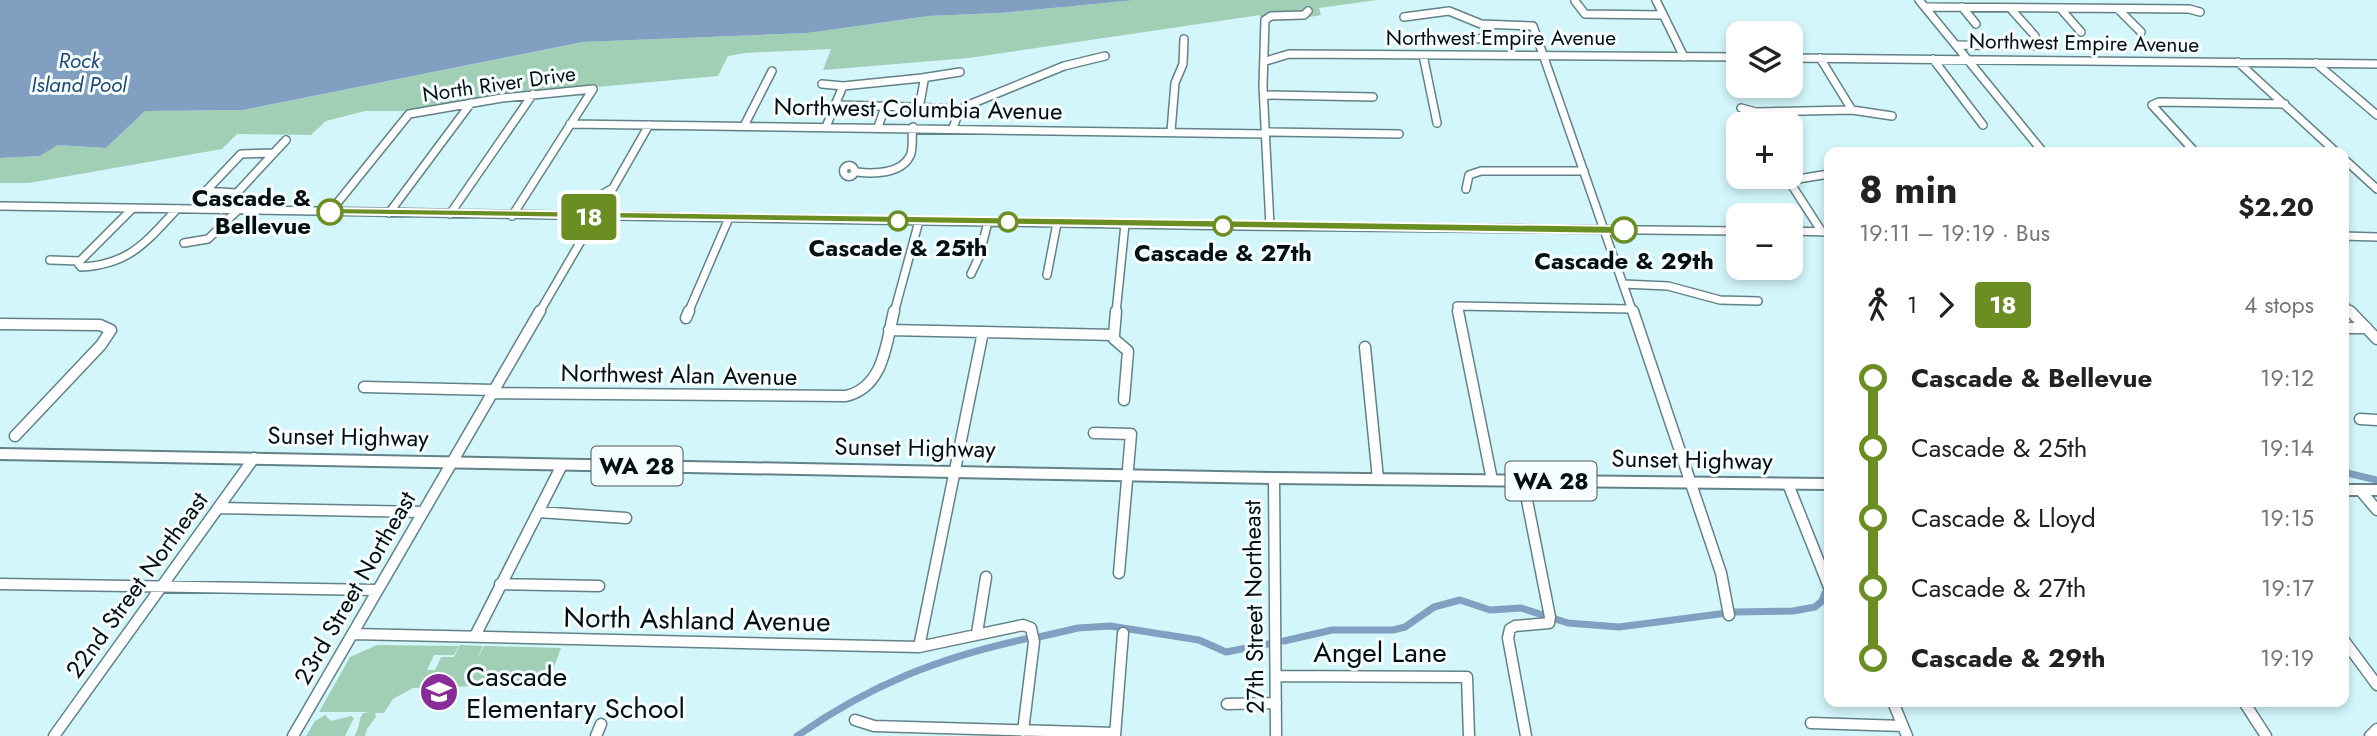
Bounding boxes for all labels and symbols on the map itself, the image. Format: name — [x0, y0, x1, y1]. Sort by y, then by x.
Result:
street label: Northwest Empire Avenue — [1386, 23, 1616, 53]
street label: Northwest Empire Avenue — [1969, 26, 2200, 60]
water label: Rock Island Pool — [31, 46, 128, 100]
street label: North River Drive — [420, 58, 578, 110]
street label: Northwest Columbia Avenue — [773, 88, 1063, 129]
place label: Cascade & Bellevue — [192, 180, 311, 243]
line badge: 18 — [558, 194, 620, 240]
marker: Cascade & Bellevue — [317, 199, 343, 225]
marker: Cascade & 25th — [888, 211, 908, 231]
unlabelled marker — [998, 212, 1018, 232]
marker: Cascade & 27th — [1213, 216, 1233, 236]
marker: Cascade & 29th — [1611, 217, 1637, 243]
place label: Cascade & 25th — [808, 230, 988, 265]
place label: Cascade & 27th — [1134, 235, 1312, 270]
place label: Cascade & 29th — [1534, 243, 1714, 278]
street label: Northwest Alan Avenue — [560, 355, 798, 394]
street label: Sunset Highway — [267, 418, 429, 455]
street label: Sunset Highway — [834, 429, 996, 466]
street label: Sunset Highway — [1611, 441, 1773, 478]
road number: WA 28 — [592, 446, 682, 486]
road number: WA 28 — [1506, 461, 1596, 500]
street label: 22nd Street Northeast — [57, 484, 216, 685]
street label: 23rd Street Northeast — [285, 484, 424, 691]
street label: 27th Street Northeast — [1234, 500, 1273, 714]
street label: North Ashland Avenue — [563, 597, 831, 642]
street label: Angel Lane — [1313, 632, 1447, 673]
place label: Cascade Elementary School — [466, 656, 685, 729]
school or university icon: Cascade Elementary School — [418, 671, 460, 713]

